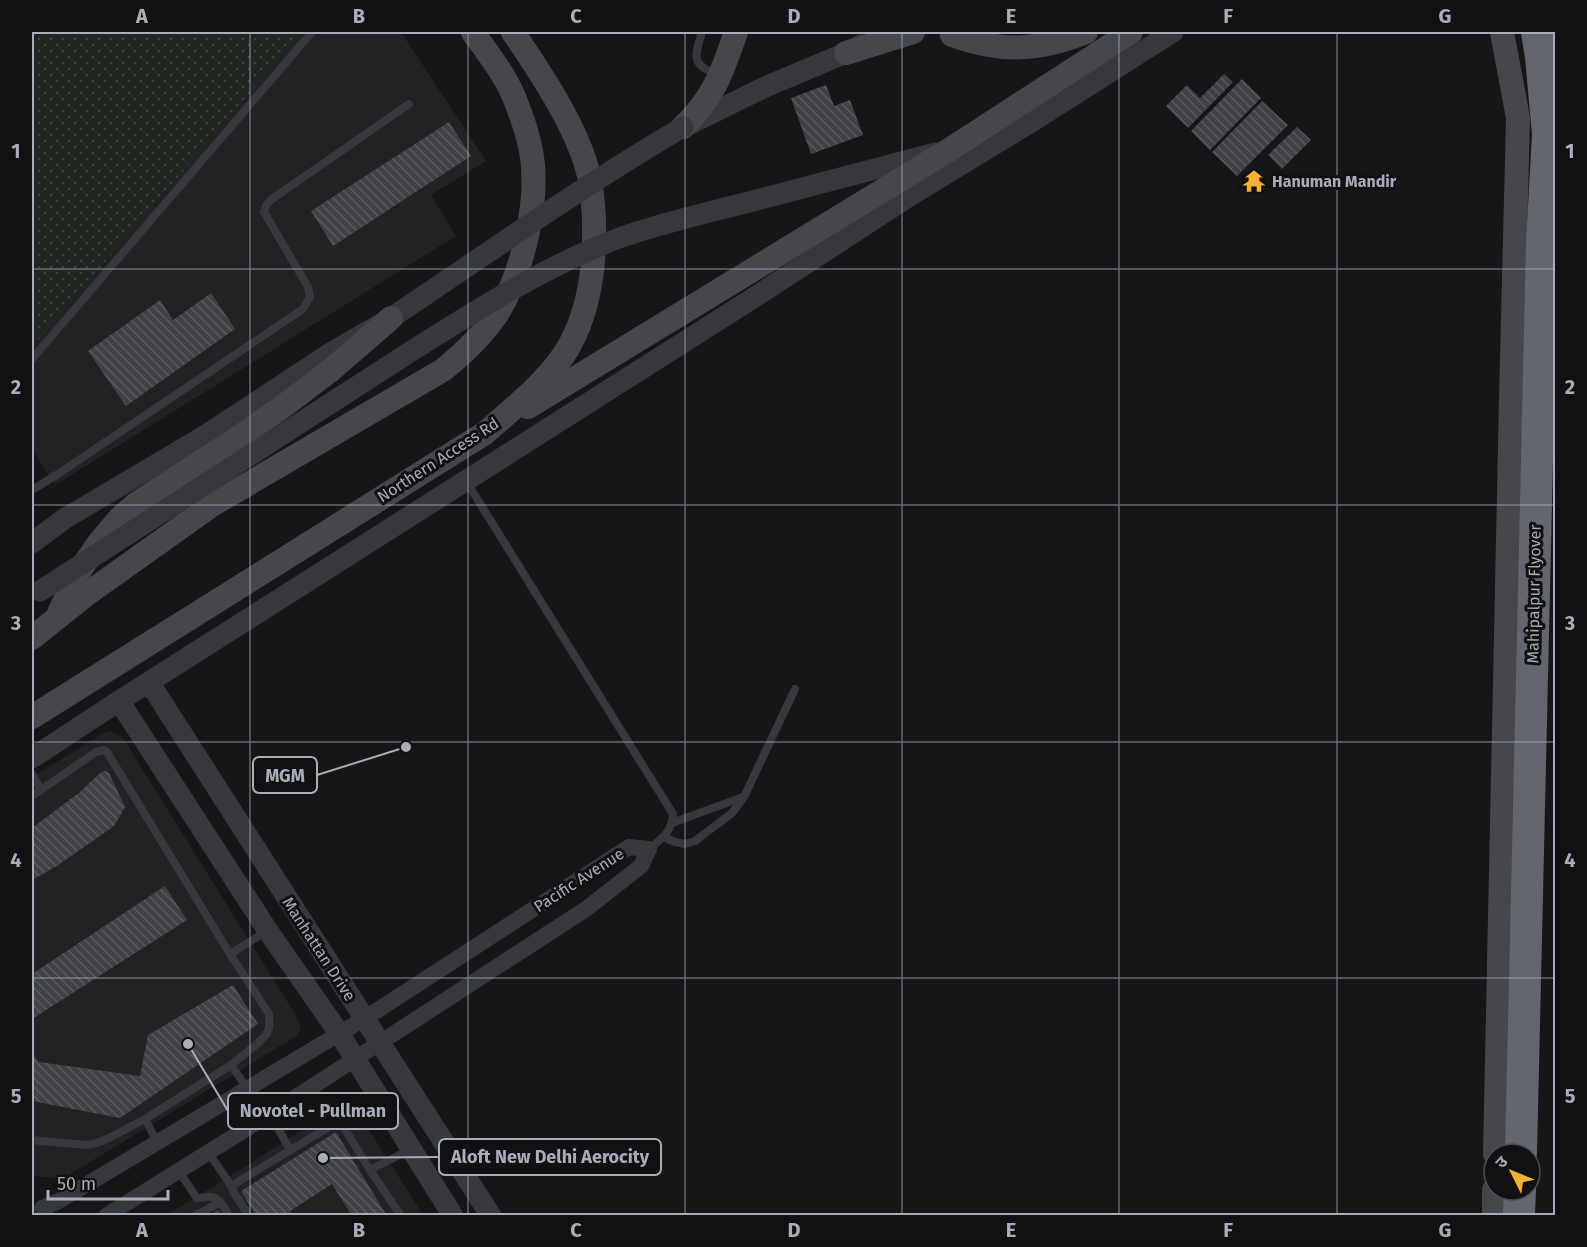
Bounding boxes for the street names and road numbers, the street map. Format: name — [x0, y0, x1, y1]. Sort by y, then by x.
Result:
street label: Northern Access Rd — [374, 414, 502, 506]
street label: Mahipalpur Flyover — [1523, 524, 1545, 664]
street label: Pacific Avenue — [530, 844, 628, 916]
street label: Manhattan Drive — [278, 894, 360, 1004]

